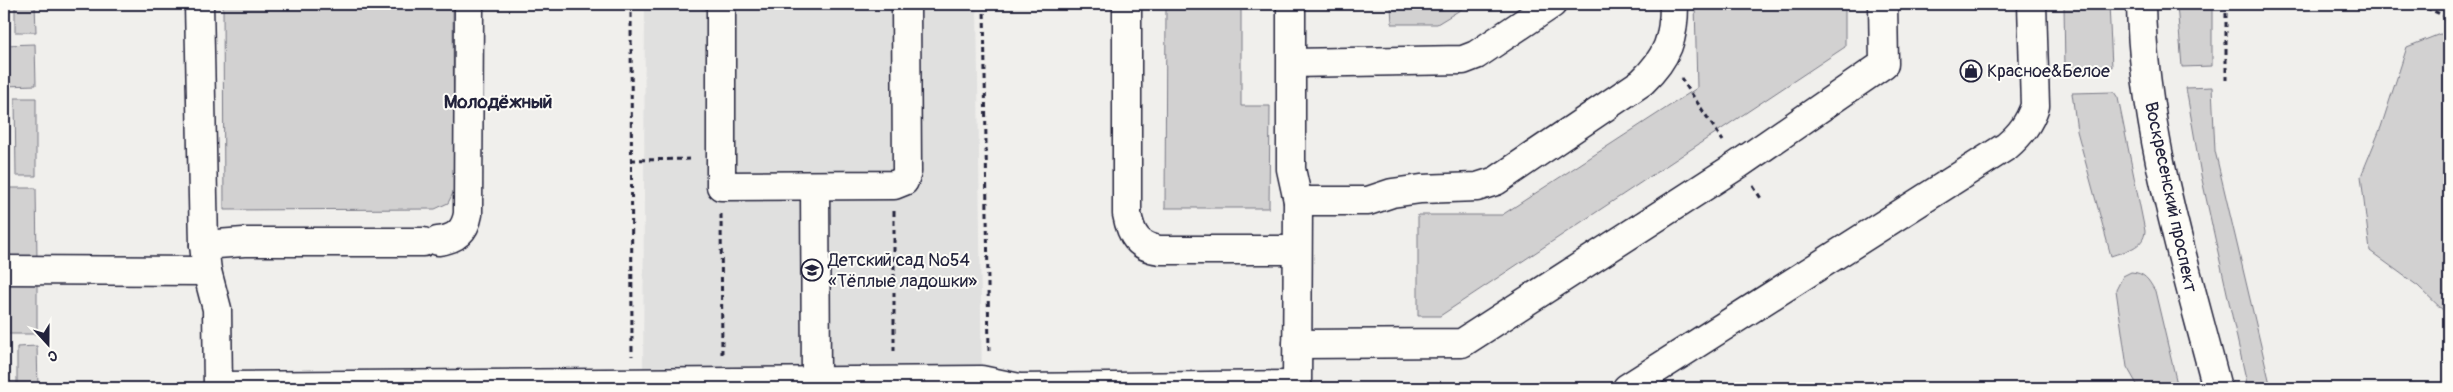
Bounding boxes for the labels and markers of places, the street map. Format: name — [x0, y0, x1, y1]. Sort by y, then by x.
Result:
shop icon: Красное&Белое — [1959, 59, 1983, 83]
place label: Красное&Белое — [1987, 60, 2110, 83]
place label: Детский сад №54 «Тёплые ладошки» — [827, 249, 977, 293]
school or university icon: Детский сад №54 «Тёплые ладошки» — [800, 258, 824, 282]

